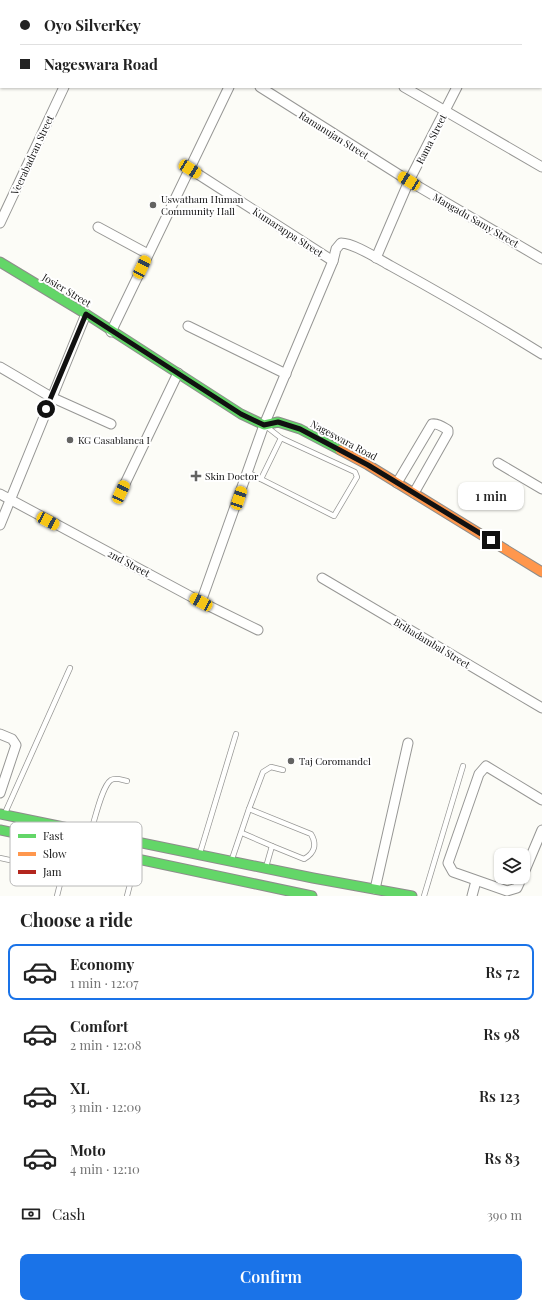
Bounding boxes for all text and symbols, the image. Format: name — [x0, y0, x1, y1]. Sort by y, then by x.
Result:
text: Oyo SilverKey — [44, 15, 141, 35]
text: Nageswara Road — [44, 54, 158, 74]
street label: Ramanujan Street — [296, 108, 372, 162]
street label: Rama Street — [412, 111, 450, 166]
street label: Veerabadran Street — [7, 112, 57, 198]
car — [177, 158, 203, 180]
car — [396, 170, 422, 192]
street label: Mangadu Samy Street — [430, 190, 522, 251]
place label: Uswatham Human Community Hall — [161, 192, 244, 218]
marker: Uswatham Human Community Hall — [148, 200, 158, 210]
street label: Kumarappa Street — [250, 204, 326, 260]
car — [131, 254, 153, 280]
street label: Josier Street — [39, 269, 94, 310]
route start — [37, 400, 55, 418]
street label: Nageswara Road — [308, 417, 380, 464]
place label: KG Casablanca I — [78, 433, 150, 447]
marker: KG Casablanca I — [65, 435, 75, 445]
place label: Skin Doctor — [205, 469, 259, 483]
marker: Skin Doctor — [190, 470, 202, 482]
car — [110, 479, 132, 505]
callout: 1 min — [458, 482, 524, 510]
car — [230, 485, 248, 511]
text: 1 min — [475, 487, 507, 504]
car — [35, 510, 61, 532]
route end — [482, 531, 500, 549]
street label: 2nd Street — [105, 546, 153, 580]
car — [188, 591, 214, 613]
street label: Brihadambal Street — [391, 615, 473, 672]
place label: Taj Coromandel — [299, 754, 371, 768]
marker: Taj Coromandel — [286, 756, 296, 766]
legend — [10, 822, 142, 886]
text: Fast — [43, 828, 63, 843]
text: Slow — [43, 846, 67, 861]
map controls — [494, 848, 530, 884]
button: layers — [494, 848, 530, 884]
text: Jam — [42, 864, 62, 879]
text: Choose a ride — [20, 908, 133, 932]
icon: car — [22, 954, 58, 990]
text: Economy — [70, 954, 134, 974]
text: Rs 72 — [485, 962, 520, 982]
text: 1 min · 12:07 — [70, 974, 139, 991]
icon: car — [22, 1016, 58, 1052]
text: Comfort — [70, 1016, 128, 1036]
text: Rs 98 — [483, 1024, 520, 1044]
text: 2 min · 12:08 — [70, 1036, 142, 1053]
icon: car — [22, 1078, 58, 1114]
text: XL — [70, 1078, 90, 1098]
text: Rs 123 — [479, 1086, 520, 1106]
text: 3 min · 12:09 — [70, 1098, 141, 1115]
icon: car — [22, 1140, 58, 1176]
text: Moto — [70, 1140, 106, 1160]
text: Rs 83 — [484, 1148, 520, 1168]
text: 4 min · 12:10 — [70, 1160, 140, 1177]
icon: cash — [20, 1203, 42, 1225]
text: Cash — [52, 1204, 85, 1224]
text: 390 m — [487, 1206, 522, 1223]
button: Confirm — [20, 1254, 522, 1300]

